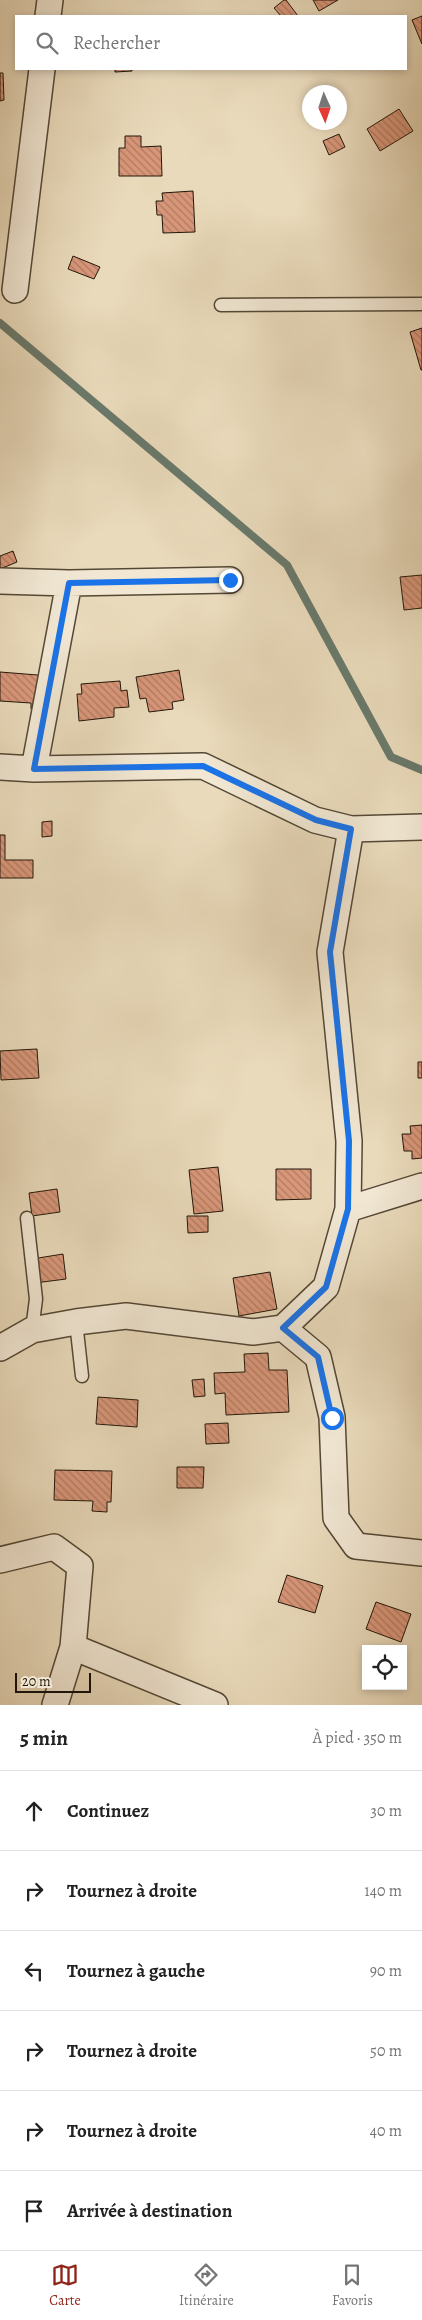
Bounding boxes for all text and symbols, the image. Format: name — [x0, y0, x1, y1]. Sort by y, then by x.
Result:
search box — [15, 15, 407, 70]
icon: search — [33, 29, 61, 57]
text: Rechercher — [73, 30, 160, 56]
north arrow — [302, 85, 347, 130]
route end — [219, 569, 242, 592]
route start — [321, 1407, 344, 1430]
map controls — [362, 1645, 407, 1690]
button: locate — [362, 1645, 407, 1690]
scale bar — [15, 1670, 91, 1693]
text: 20 m — [22, 1672, 51, 1691]
text: 5 min — [20, 1724, 68, 1752]
text: À pied · 350 m — [313, 1727, 402, 1749]
icon: ahead — [20, 1797, 48, 1825]
text: Continuez — [67, 1798, 149, 1824]
text: 30 m — [370, 1800, 402, 1822]
icon: right — [20, 1877, 48, 1905]
text: Tournez à droite — [67, 1878, 197, 1904]
text: 140 m — [364, 1880, 402, 1902]
icon: left — [20, 1957, 48, 1985]
text: Tournez à gauche — [67, 1958, 205, 1984]
text: 90 m — [370, 1960, 402, 1982]
icon: right — [20, 2037, 48, 2065]
text: Tournez à droite — [67, 2038, 197, 2064]
text: 50 m — [370, 2040, 402, 2062]
icon: right — [20, 2117, 48, 2145]
text: Tournez à droite — [67, 2118, 197, 2144]
text: 40 m — [370, 2120, 402, 2142]
icon: arrive — [20, 2197, 48, 2225]
text: Arrivée à destination — [67, 2198, 232, 2224]
tab: Carte — [49, 2261, 81, 2310]
tab: Itinéraire — [179, 2261, 234, 2310]
tab: Favoris — [332, 2261, 373, 2310]

